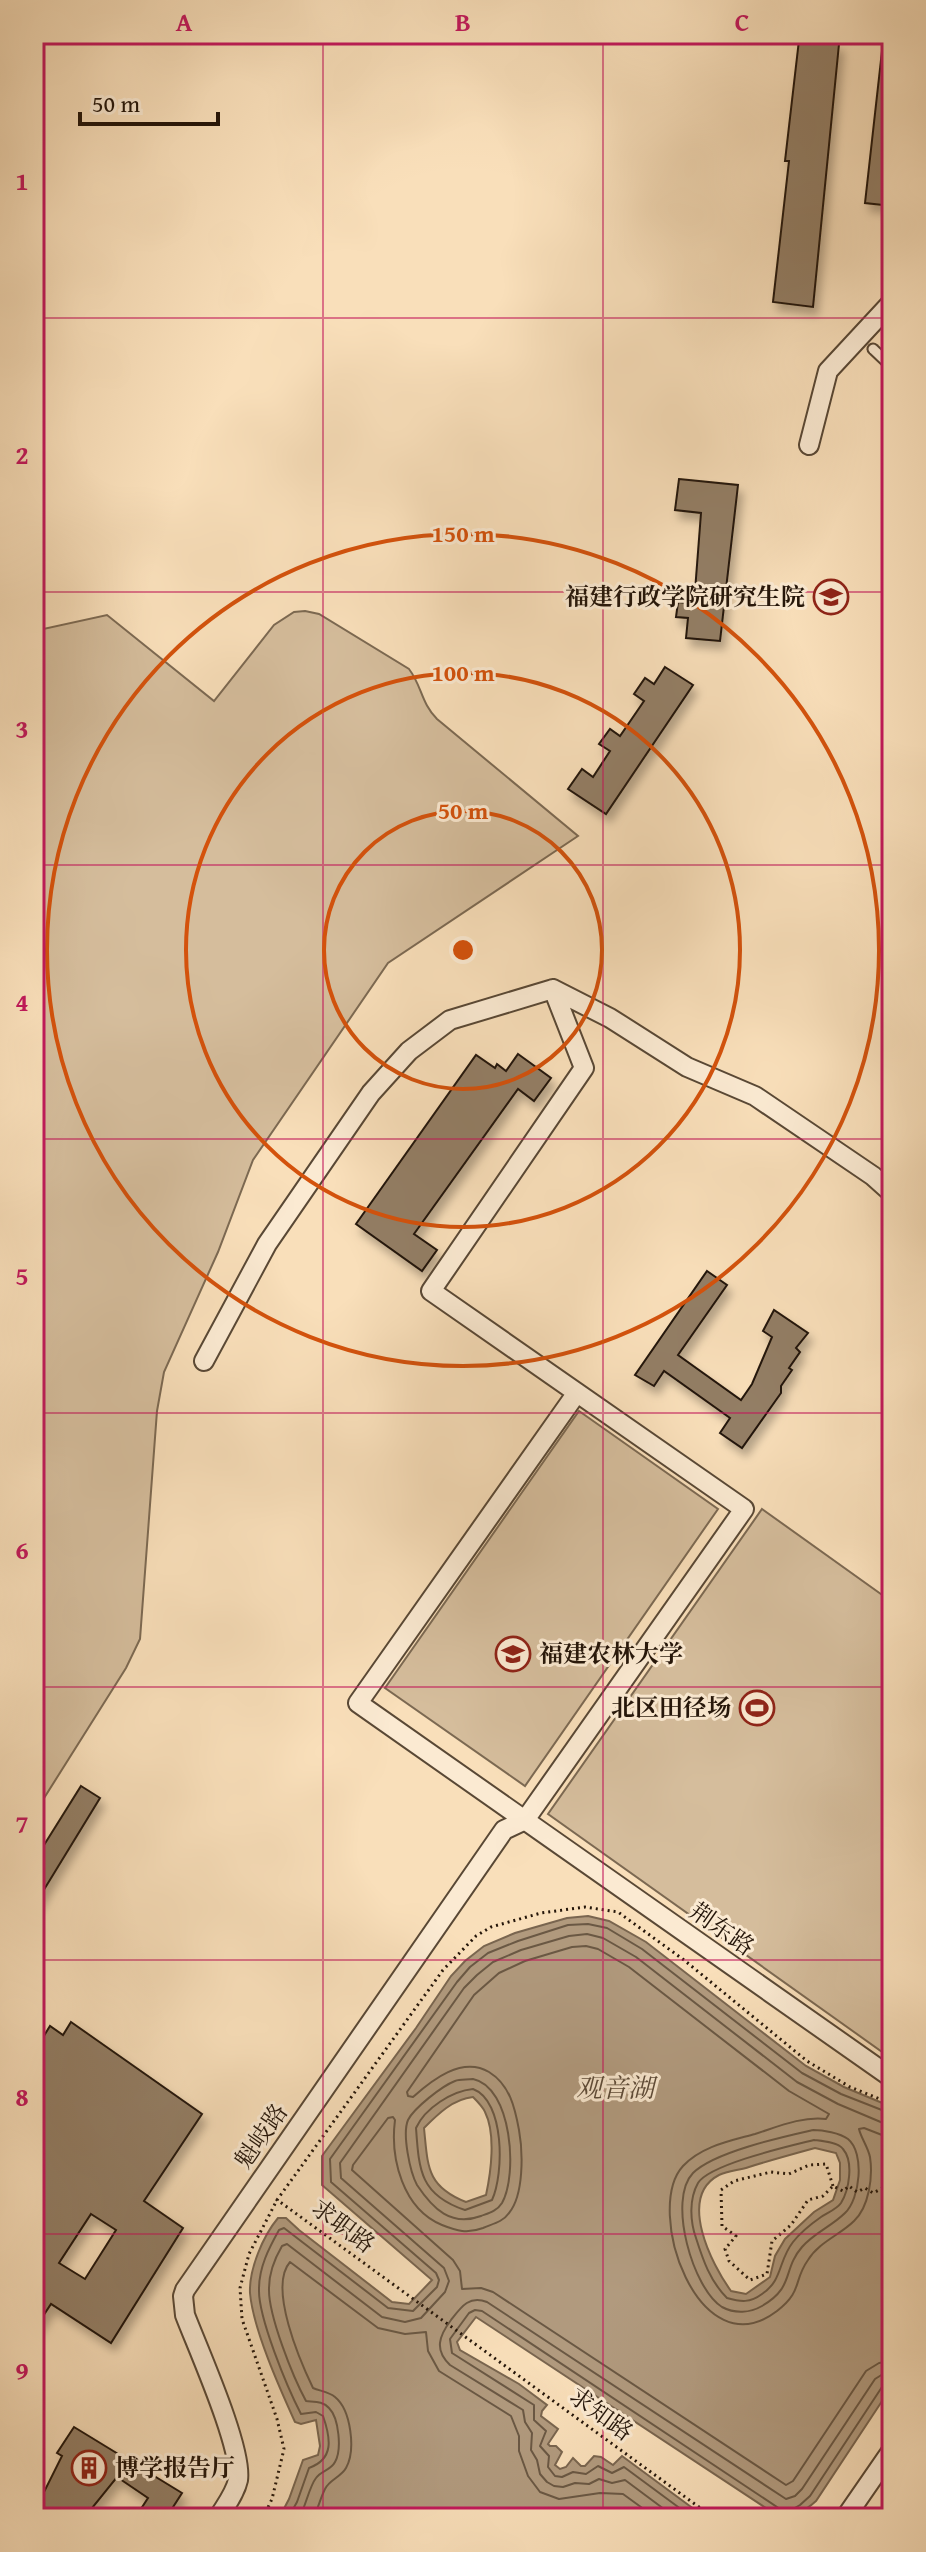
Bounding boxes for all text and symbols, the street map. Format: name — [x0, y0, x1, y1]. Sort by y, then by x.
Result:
text: A — [176, 2, 193, 41]
text: B — [455, 2, 471, 41]
text: C — [735, 2, 749, 41]
scale bar — [80, 76, 218, 126]
text: 50 m — [92, 86, 140, 121]
text: 1 — [15, 161, 29, 200]
text: 2 — [15, 435, 29, 474]
text: 150 m — [431, 516, 495, 551]
school or university icon: 福建行政学院研究生院 — [812, 578, 850, 616]
place label: 福建行政学院研究生院 — [565, 579, 805, 614]
text: 100 m — [431, 655, 495, 690]
text: 3 — [15, 709, 29, 748]
text: 50 m — [438, 793, 489, 828]
centre of rings — [449, 936, 477, 964]
text: 4 — [15, 982, 29, 1021]
text: 5 — [15, 1256, 29, 1295]
text: 6 — [15, 1530, 29, 1569]
school or university icon: 福建农林大学 — [494, 1635, 532, 1673]
place label: 福建农林大学 — [539, 1636, 683, 1671]
sports icon: 北区田径场 — [738, 1689, 776, 1727]
place label: 北区田径场 — [611, 1690, 731, 1725]
text: 7 — [15, 1804, 29, 1843]
street label: 荆东路 — [683, 1894, 762, 1964]
water label: 观音湖 — [576, 2068, 658, 2107]
text: 8 — [15, 2077, 29, 2116]
street label: 魁岐路 — [226, 2096, 296, 2175]
street label: 求职路 — [304, 2190, 383, 2261]
text: 9 — [15, 2351, 29, 2390]
street label: 求知路 — [562, 2378, 641, 2449]
building icon: 博学报告厅 — [70, 2449, 108, 2487]
place label: 博学报告厅 — [115, 2450, 235, 2485]

